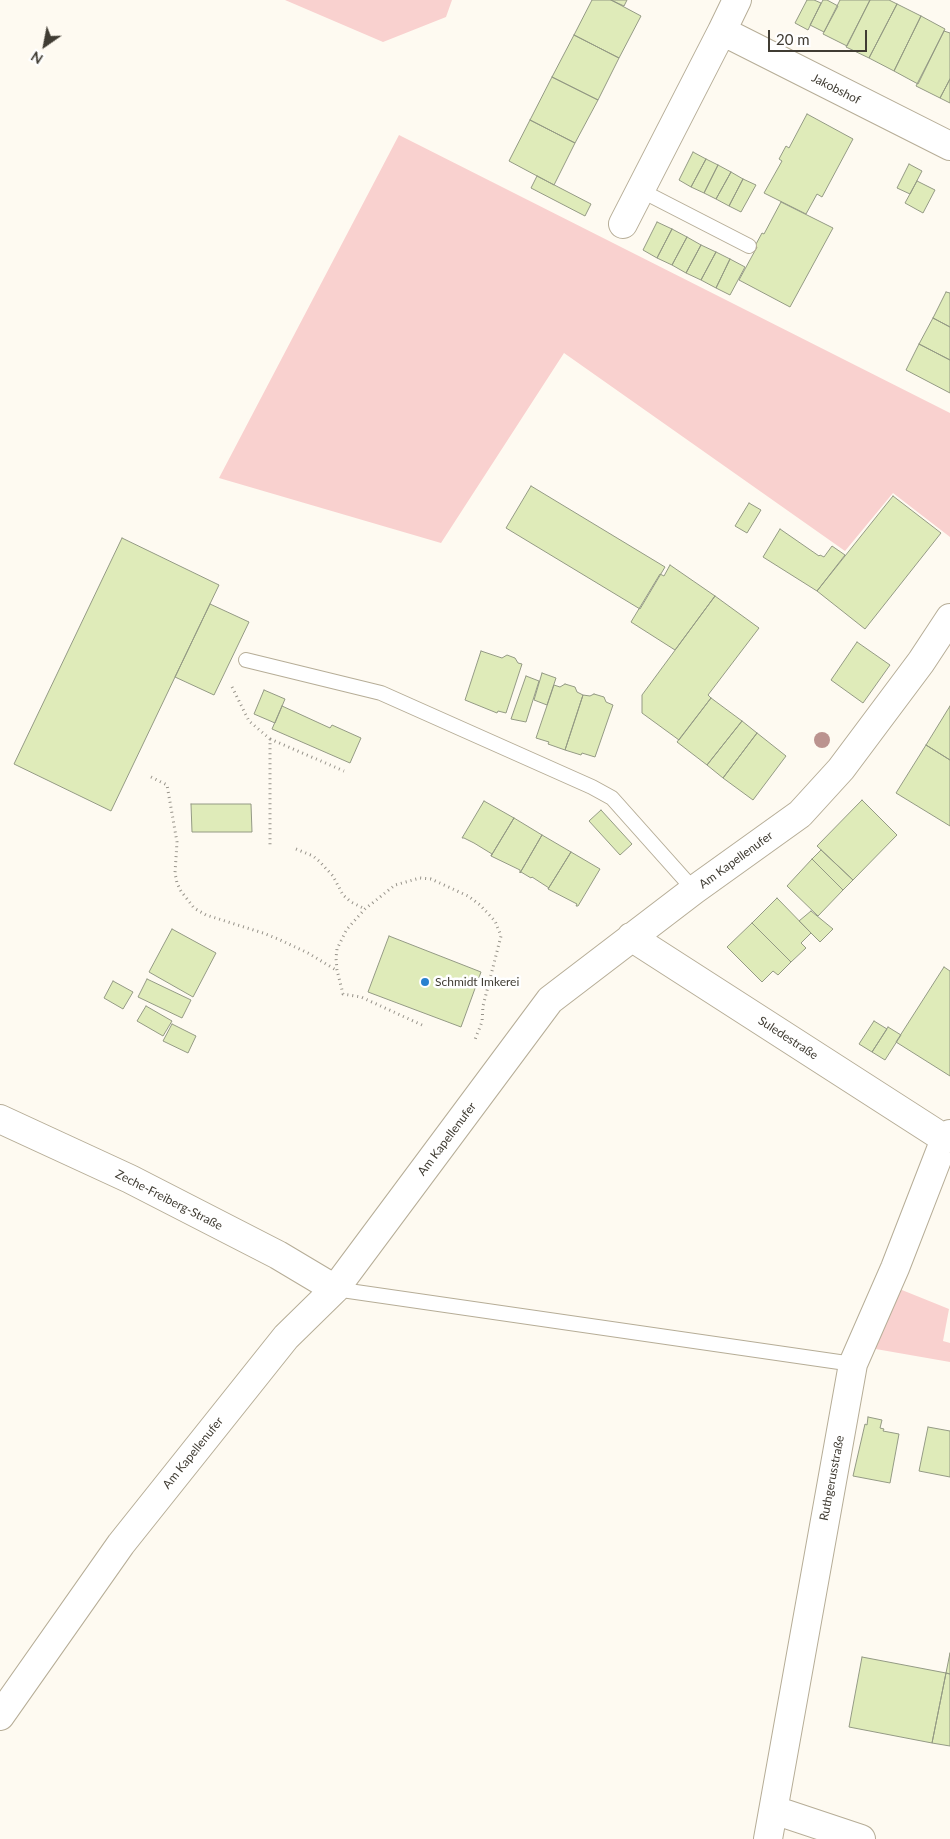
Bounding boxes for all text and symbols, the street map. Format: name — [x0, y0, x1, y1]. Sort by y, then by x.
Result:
north arrow — [20, 20, 70, 70]
scale bar — [770, 20, 869, 52]
text: 20 m — [776, 30, 810, 48]
text: N — [27, 48, 46, 68]
street label: Jakobshof — [809, 71, 863, 107]
street label: Am Kapellenufer — [696, 828, 776, 892]
place label: Schmidt Imkerei — [435, 975, 519, 989]
marker: Schmidt Imkerei — [419, 976, 431, 988]
street label: Suledestraße — [755, 1013, 821, 1063]
street label: Am Kapellenufer — [415, 1099, 479, 1179]
street label: Zeche-Freiberg-Straße — [113, 1167, 225, 1233]
street label: Am Kapellenufer — [160, 1414, 226, 1492]
street label: Ruthgerusstraße — [817, 1434, 847, 1522]

